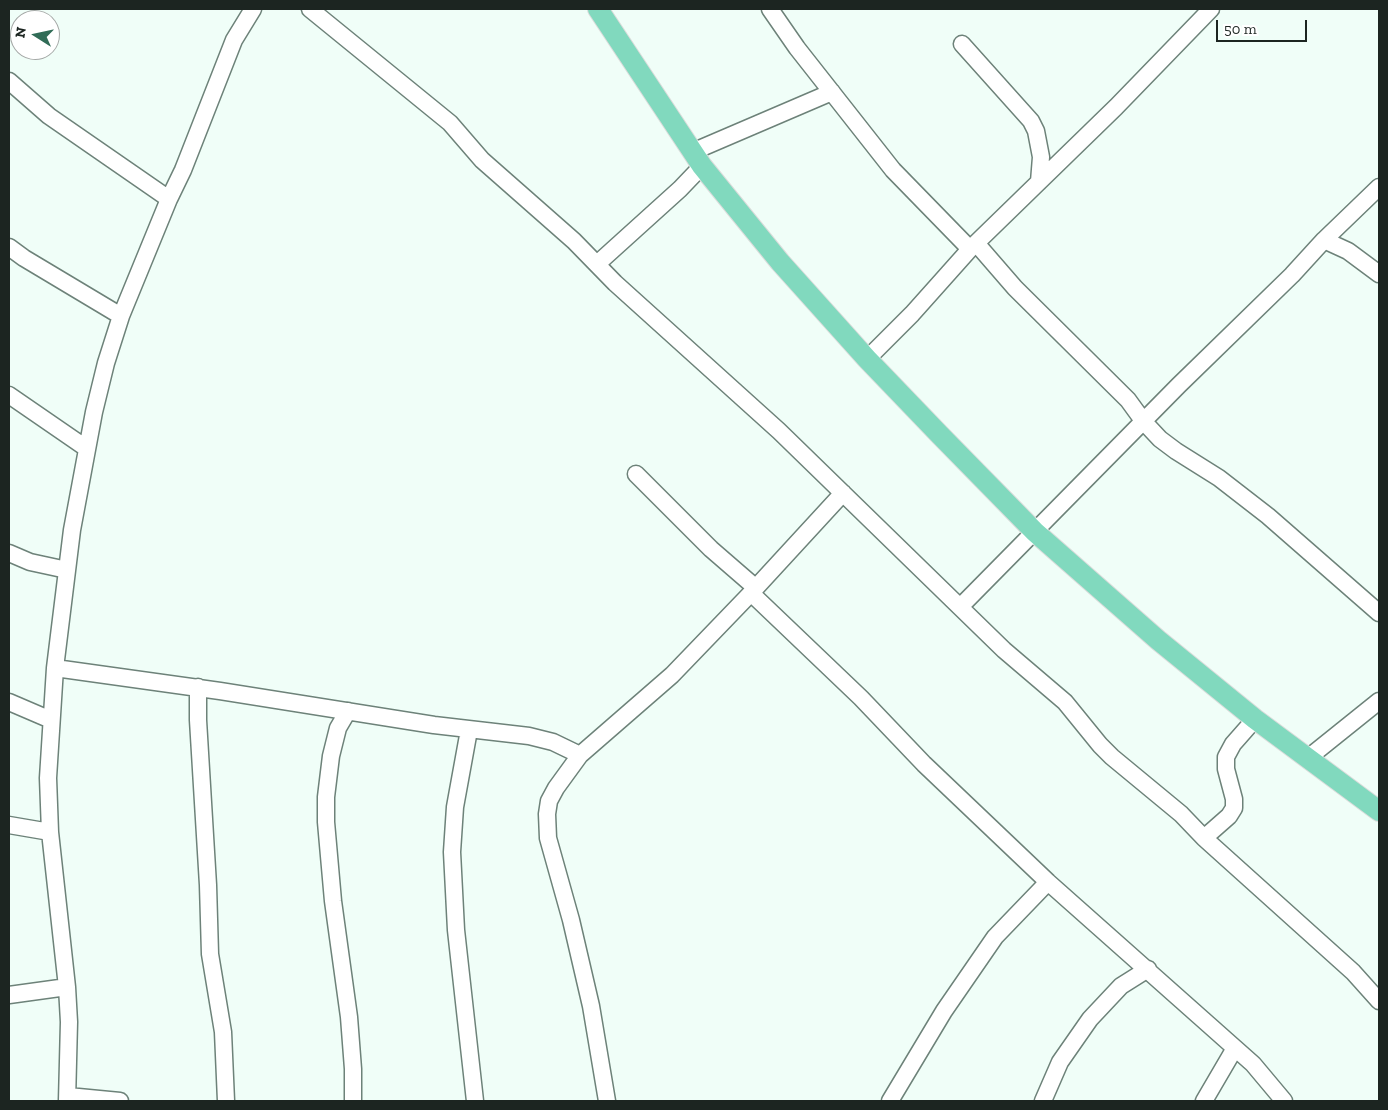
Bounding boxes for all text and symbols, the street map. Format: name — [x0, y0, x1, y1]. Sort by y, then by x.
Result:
north arrow — [10, 10, 60, 60]
scale bar — [1218, 10, 1309, 42]
text: 50 m — [1224, 20, 1257, 38]
text: N — [11, 26, 30, 39]

